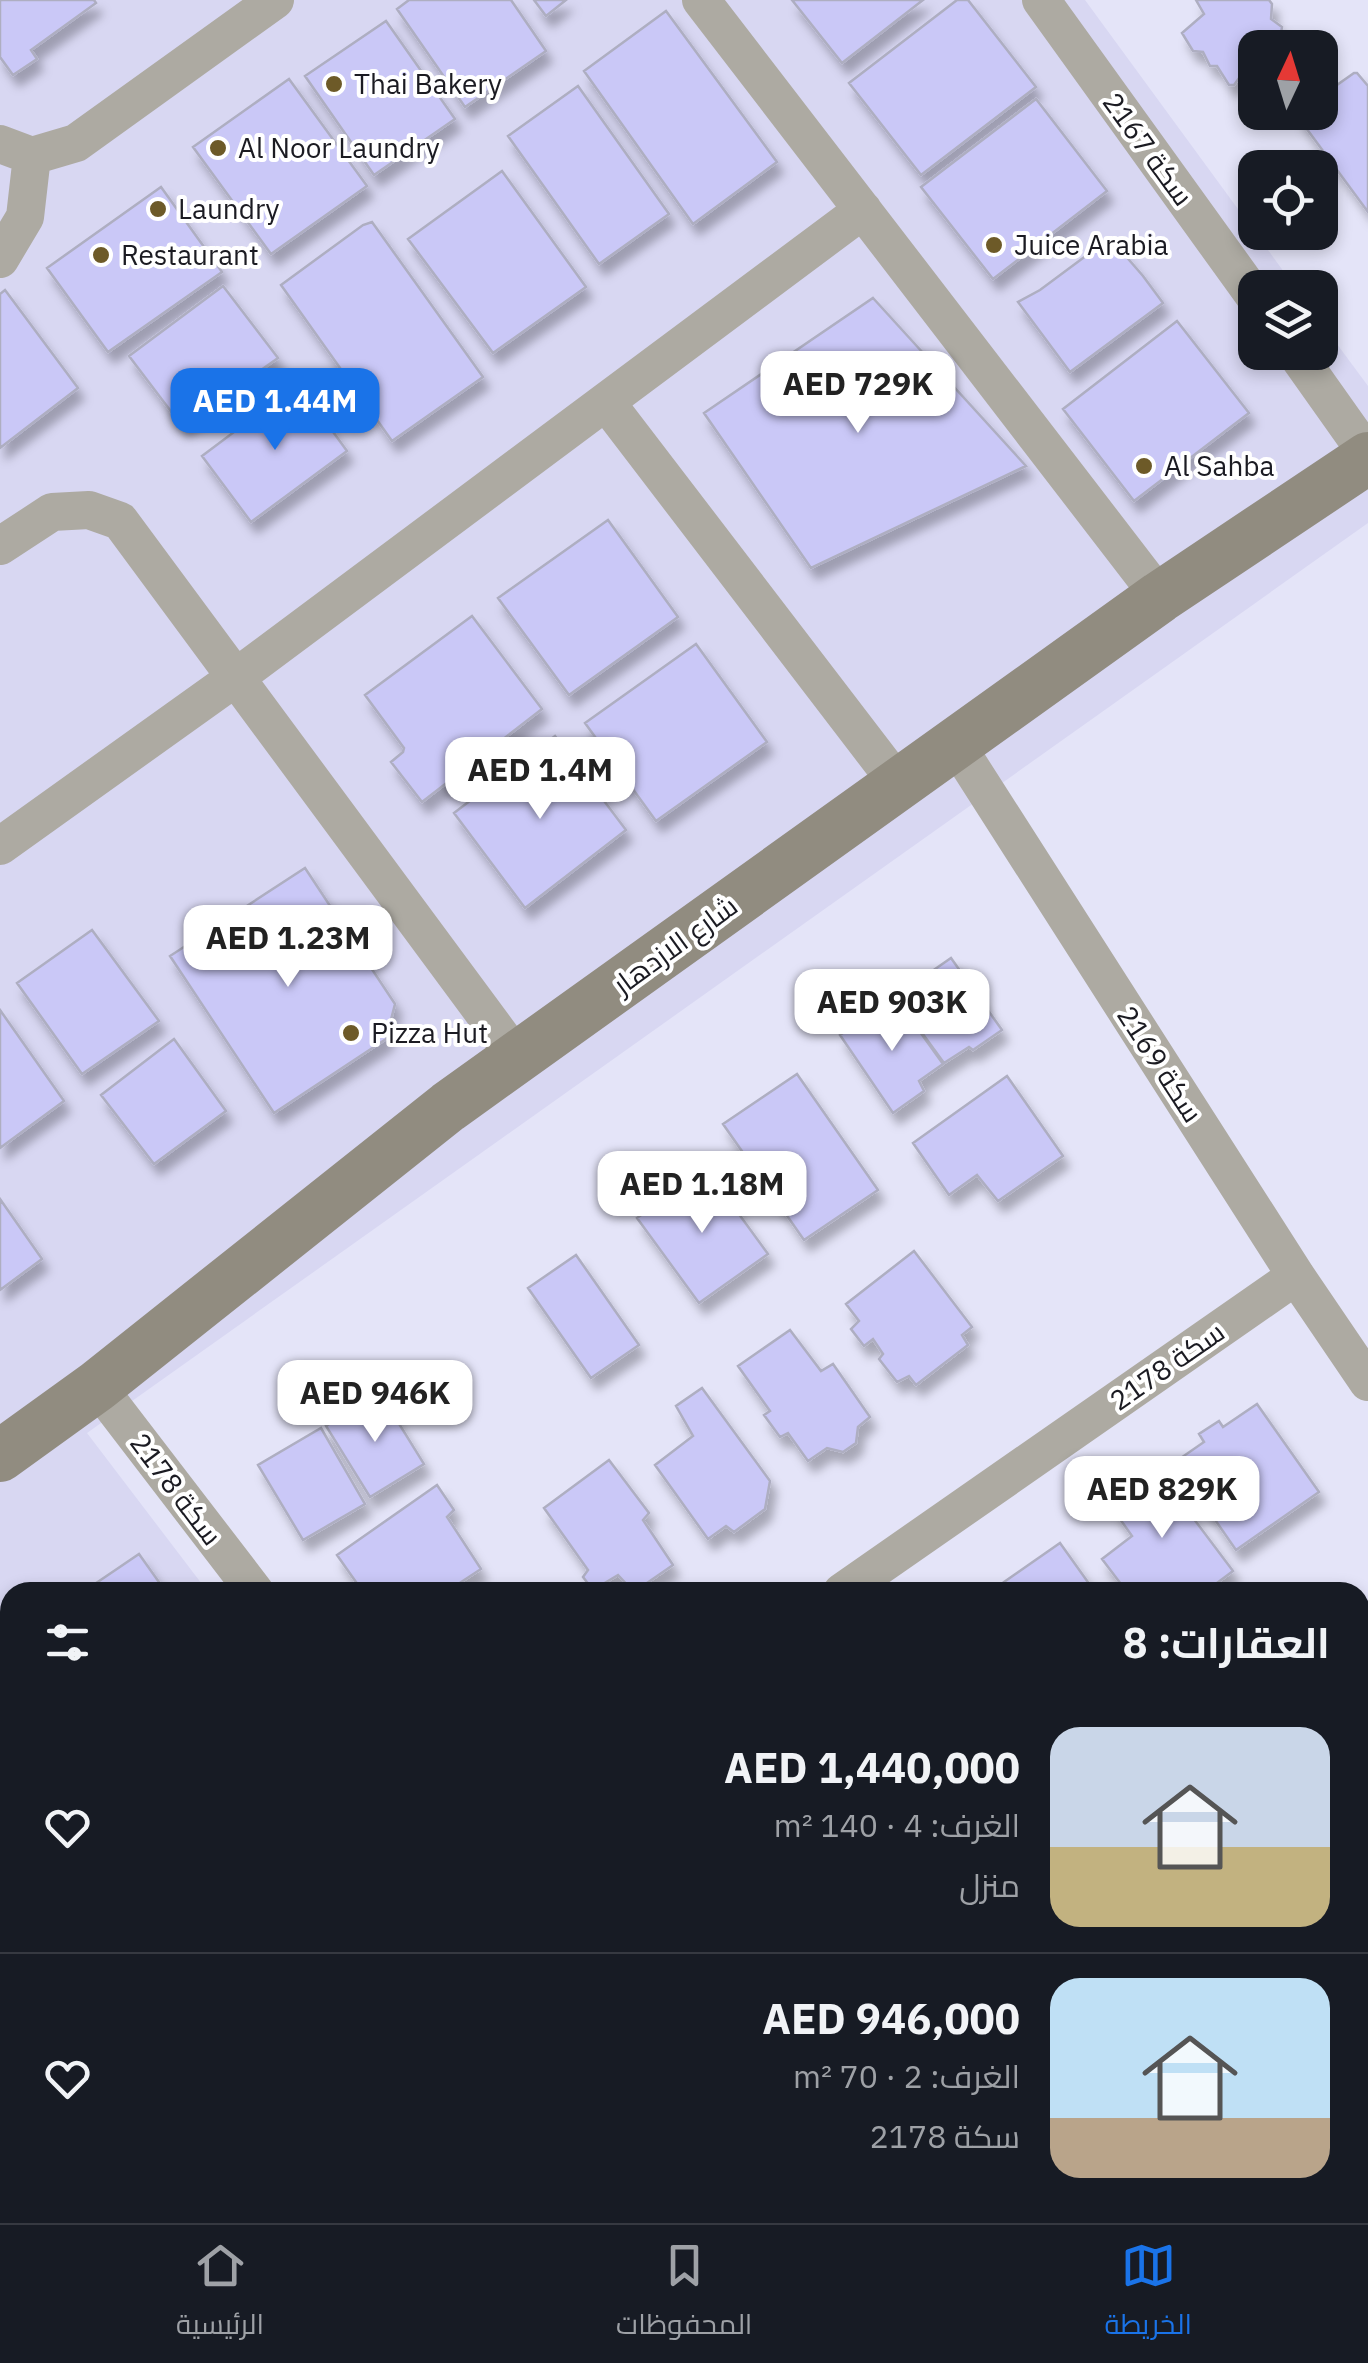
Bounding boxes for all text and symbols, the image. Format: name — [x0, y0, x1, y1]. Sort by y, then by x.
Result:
north arrow — [1238, 30, 1338, 130]
map controls — [1238, 30, 1338, 370]
place label: Thai Bakery — [354, 65, 502, 102]
marker: Thai Bakery — [323, 73, 345, 95]
street label: سكة 2167 — [1095, 85, 1202, 213]
place label: Al Noor Laundry — [238, 129, 440, 166]
marker: Al Noor Laundry — [207, 137, 229, 159]
button: locate — [1238, 150, 1338, 250]
place label: Laundry — [178, 190, 280, 227]
marker: Laundry — [147, 198, 169, 220]
place label: Juice Arabia — [1014, 226, 1168, 263]
marker: Juice Arabia — [983, 234, 1005, 256]
place label: Restaurant — [121, 236, 259, 273]
marker: Restaurant — [90, 244, 112, 266]
button: layers — [1238, 270, 1338, 370]
pin: AED 729K — [755, 351, 961, 436]
text: AED 729K — [782, 362, 934, 404]
pin: AED 1.44M — [161, 368, 389, 453]
text: AED 1.44M — [193, 379, 357, 421]
place label: Al Sahba — [1164, 447, 1275, 484]
marker: Al Sahba — [1133, 455, 1155, 477]
pin: AED 1.4M — [437, 737, 643, 822]
text: AED 1.4M — [467, 748, 613, 790]
street label: شارع الازدهار — [603, 887, 745, 1004]
pin: AED 1.23M — [174, 905, 402, 990]
text: AED 1.23M — [206, 916, 370, 958]
pin: AED 903K — [789, 969, 995, 1054]
text: AED 903K — [816, 980, 968, 1022]
street label: سكة 2169 — [1109, 998, 1212, 1129]
place label: Pizza Hut — [371, 1014, 488, 1051]
marker: Pizza Hut — [340, 1022, 362, 1044]
pin: AED 1.18M — [588, 1151, 816, 1236]
text: AED 1.18M — [620, 1162, 784, 1204]
street label: سكة 2178 — [1102, 1313, 1231, 1418]
pin: AED 946K — [272, 1360, 478, 1445]
text: AED 946K — [299, 1371, 451, 1413]
street label: سكة 2178 — [122, 1425, 231, 1552]
pin: AED 829K — [1059, 1456, 1265, 1541]
text: AED 829K — [1086, 1467, 1238, 1509]
icon: filters — [40, 1615, 95, 1670]
text: العقارات: 8 — [1123, 1615, 1330, 1670]
text: AED 1,440,000 — [724, 1740, 1020, 1795]
icon: home — [1130, 1767, 1250, 1887]
icon: heart — [40, 1800, 95, 1855]
text: الغرف: 4 · 140 m² — [774, 1804, 1020, 1846]
text: منزل — [959, 1864, 1020, 1906]
text: AED 946,000 — [762, 1991, 1020, 2046]
icon: home — [1130, 2018, 1250, 2138]
icon: heart — [40, 2051, 95, 2106]
text: الغرف: 2 · 70 m² — [793, 2055, 1020, 2097]
text: سكة 2178 — [870, 2115, 1020, 2157]
tab: الرئيسية — [176, 2238, 264, 2350]
tab: المحفوظات — [616, 2238, 752, 2350]
tab: الخريطة — [1105, 2238, 1192, 2350]

